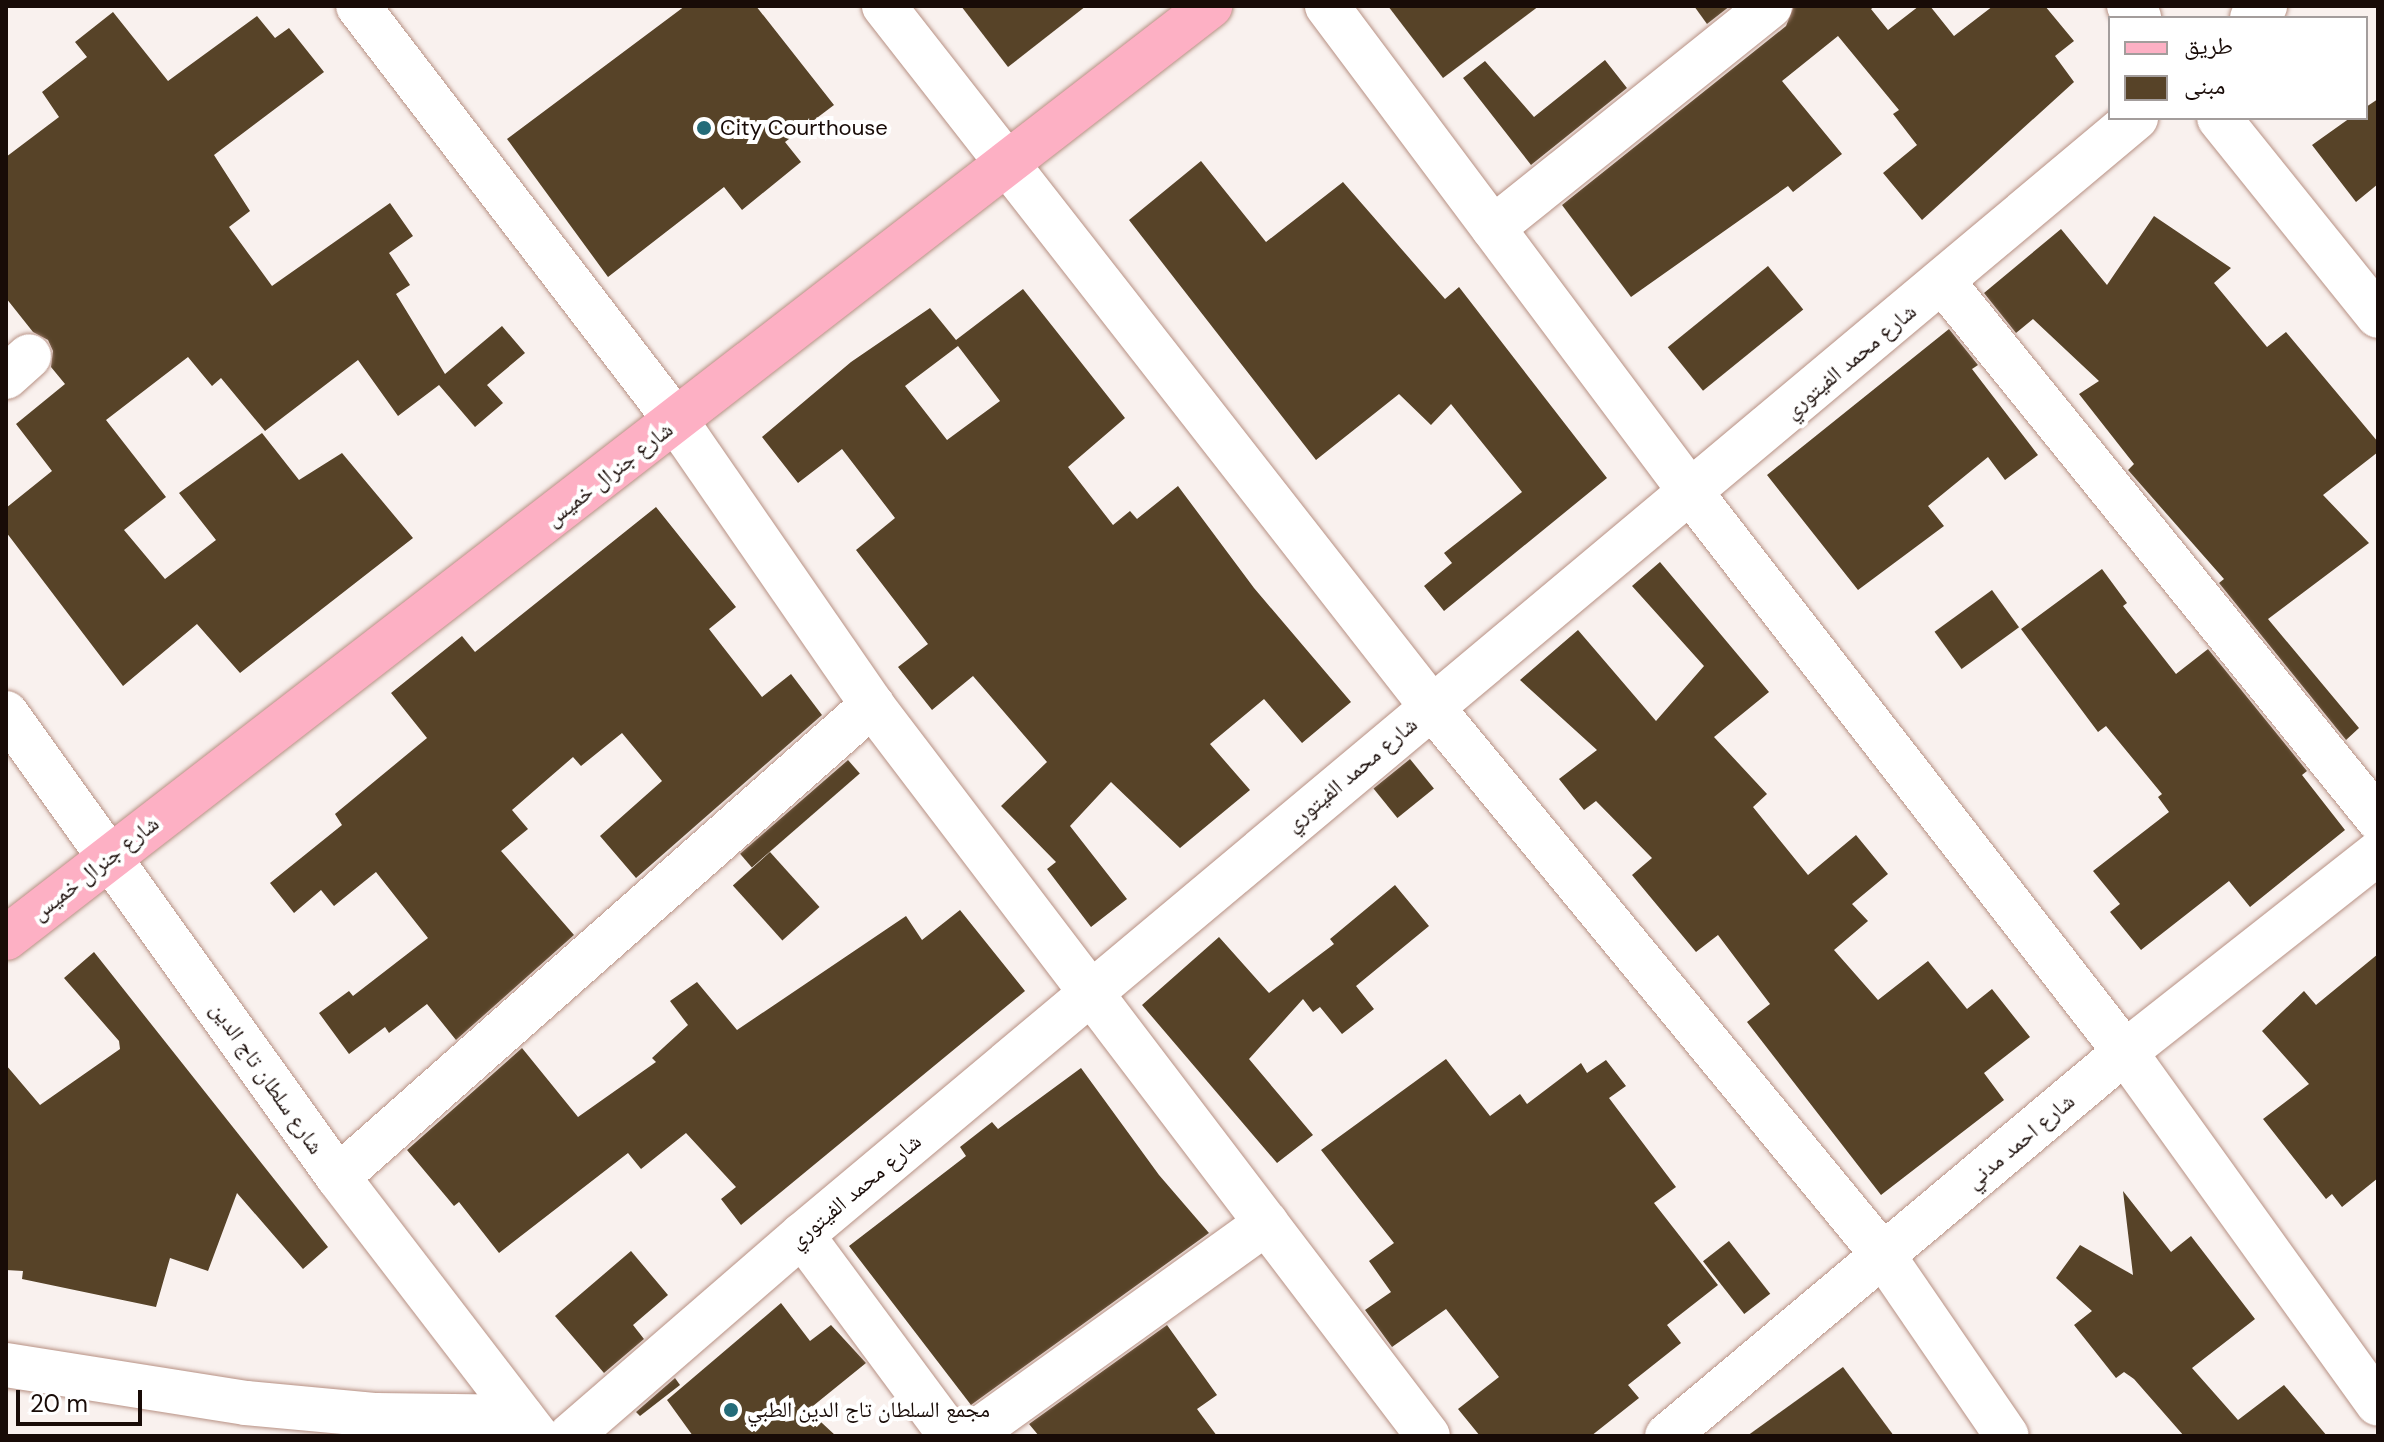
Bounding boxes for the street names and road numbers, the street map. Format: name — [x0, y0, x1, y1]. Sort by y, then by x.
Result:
street label: شارع محمد الفيتوري — [1779, 298, 1921, 424]
street label: شارع جنرال خميس — [540, 416, 678, 532]
street label: شارع محمد الفيتوري — [1280, 711, 1422, 837]
street label: شارع جنرال خميس — [26, 810, 164, 926]
street label: شارع سلطان تاج الدين — [205, 997, 329, 1159]
street label: شارع احمد مدني — [1960, 1088, 2080, 1194]
street label: شارع محمد الفيتوري — [784, 1128, 926, 1254]

